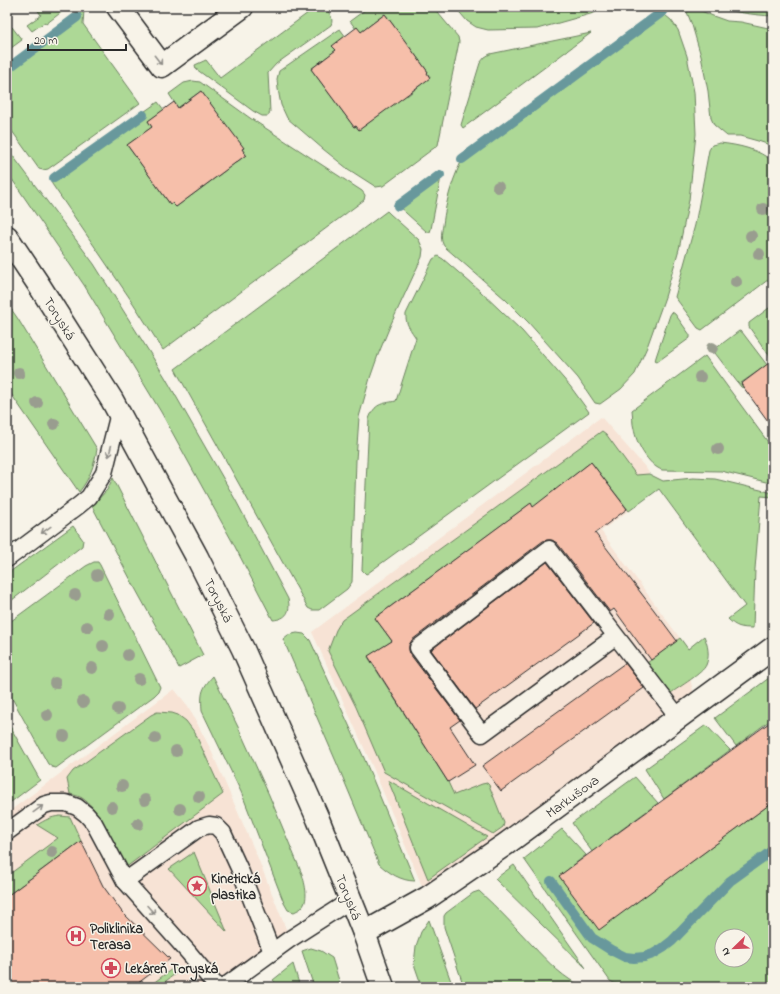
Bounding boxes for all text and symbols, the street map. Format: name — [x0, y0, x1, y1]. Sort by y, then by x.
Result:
scale bar — [28, 26, 126, 52]
text: 20 m — [34, 32, 57, 50]
one-way arrow — [154, 55, 162, 66]
street label: Toryská — [36, 293, 80, 345]
one-way arrow — [106, 445, 113, 458]
one-way arrow — [41, 525, 52, 534]
street label: Toryská — [197, 575, 238, 627]
street label: Markušova — [542, 771, 604, 824]
one-way arrow — [33, 805, 44, 813]
place label: Kinetická plastika — [211, 869, 261, 906]
street label: Toryská — [328, 872, 366, 924]
place icon: Kinetická plastika — [186, 875, 208, 897]
one-way arrow — [146, 905, 155, 915]
place label: Poliklinika Terasa — [90, 919, 144, 956]
hospital icon: Poliklinika Terasa — [65, 925, 87, 947]
north arrow — [714, 928, 754, 968]
text: N — [717, 945, 735, 958]
pharmacy icon: Lekáreň Toryská — [100, 957, 122, 979]
place label: Lekáreň Toryská — [125, 959, 219, 982]

